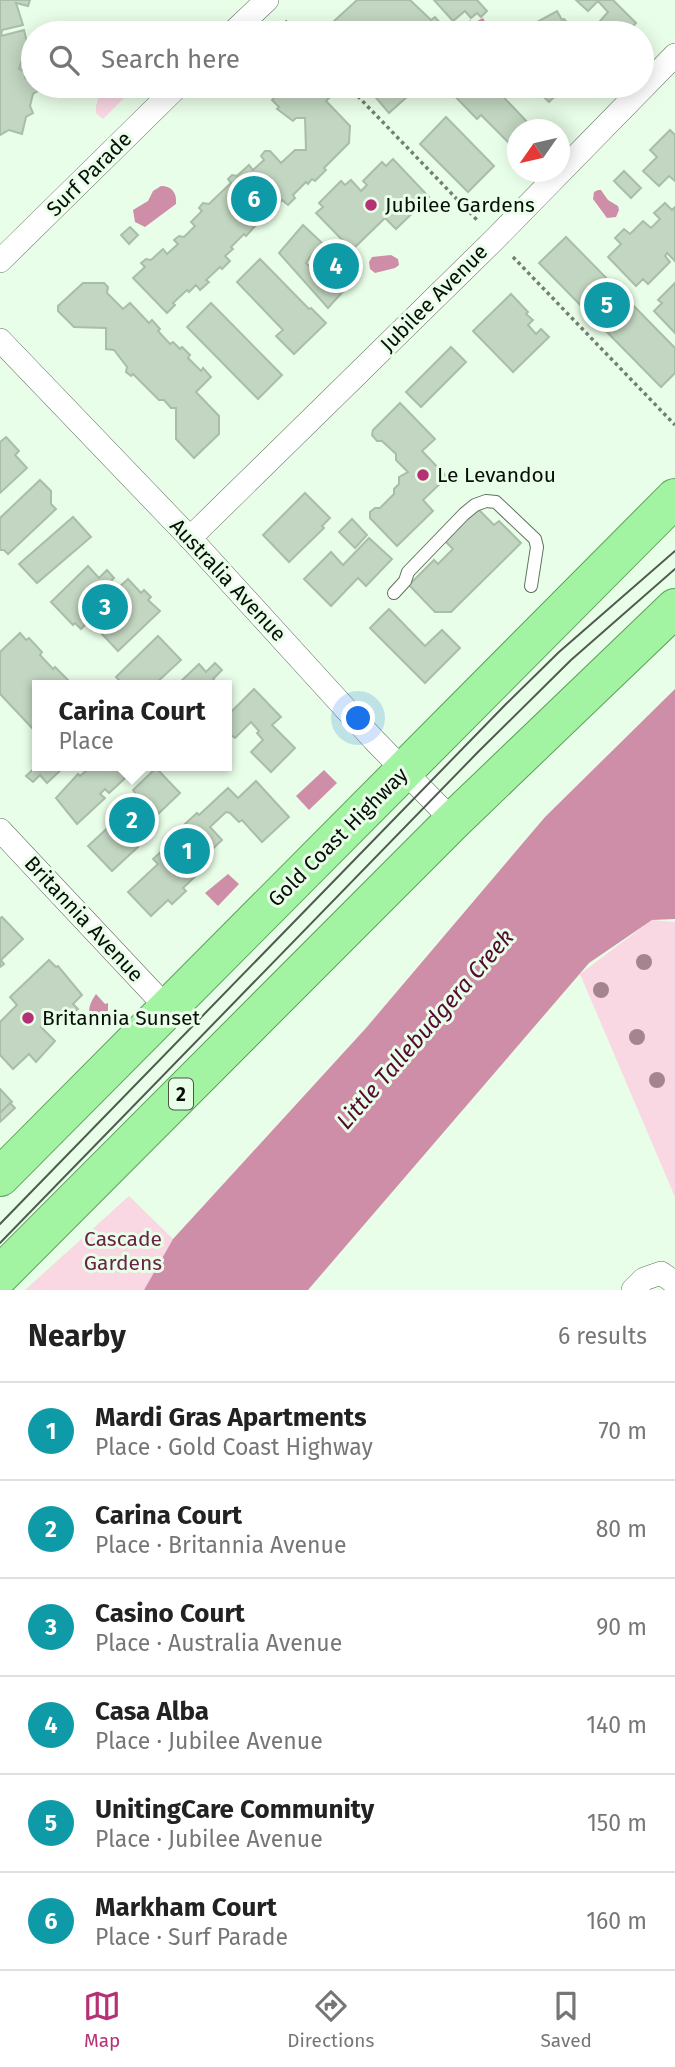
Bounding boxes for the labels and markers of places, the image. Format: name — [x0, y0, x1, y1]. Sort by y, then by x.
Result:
pin: 6 — [231, 173, 277, 225]
place label: Jubilee Gardens — [385, 192, 535, 218]
marker: Jubilee Gardens — [363, 197, 379, 213]
pin: 4 — [313, 240, 359, 292]
pin: 5 — [584, 279, 630, 331]
place label: Le Levandou — [437, 462, 556, 488]
marker: Le Levandou — [415, 467, 431, 483]
pin: 3 — [82, 581, 128, 633]
pin: 2 — [109, 794, 155, 846]
pin: 1 — [164, 825, 210, 877]
place label: Britannia Sunset — [42, 1005, 200, 1031]
marker: Britannia Sunset — [20, 1010, 36, 1026]

